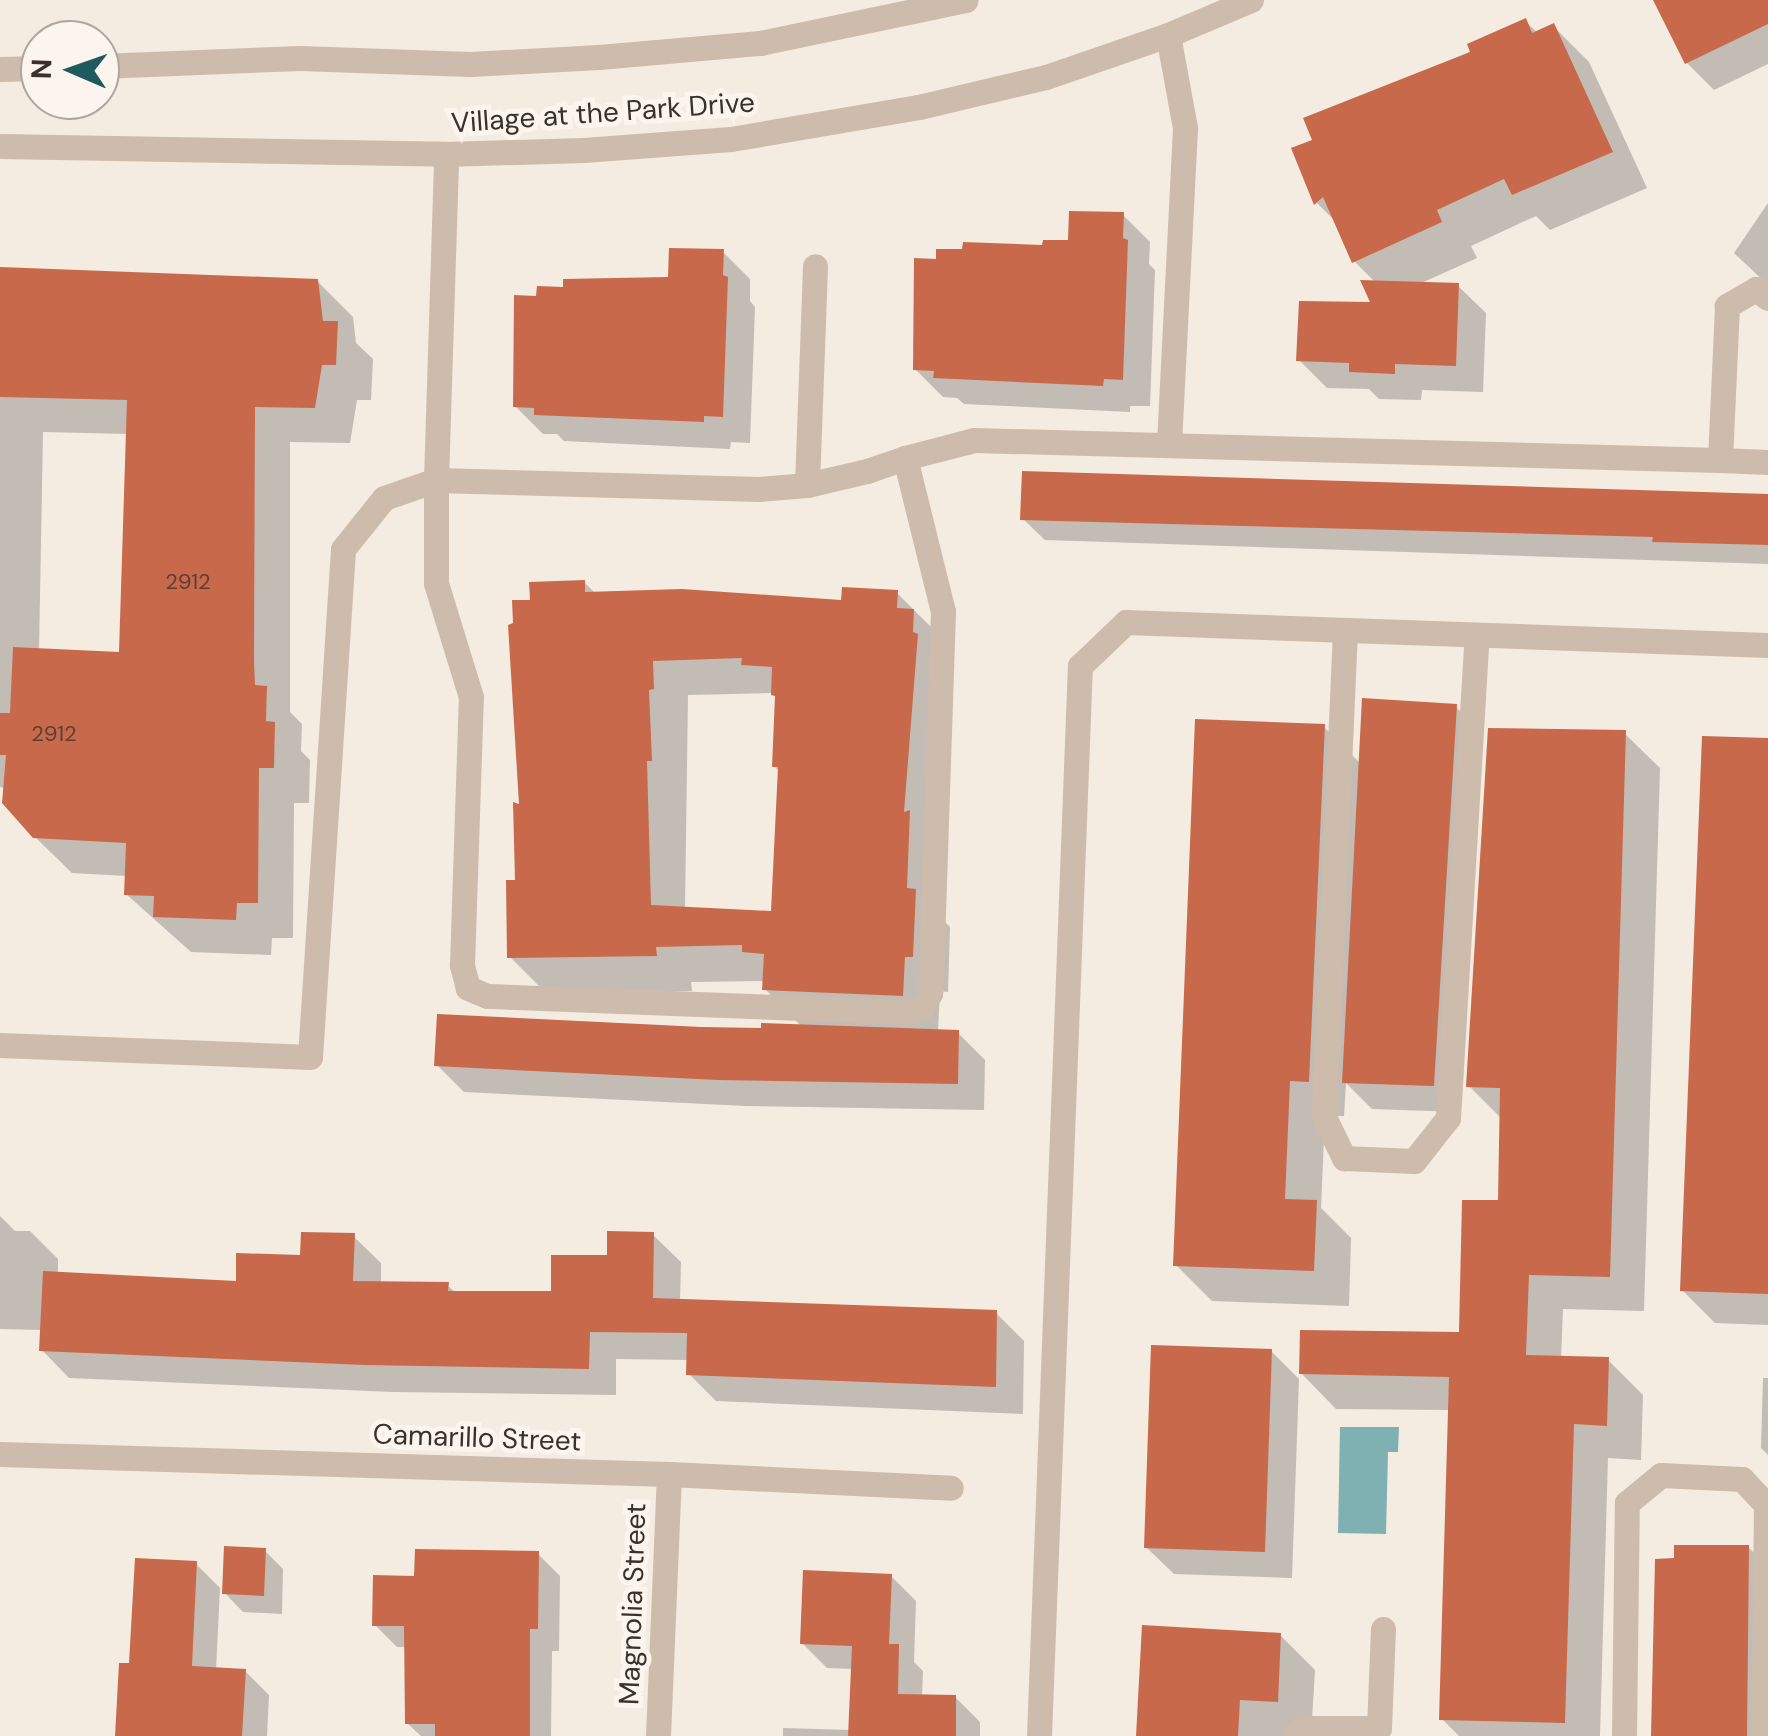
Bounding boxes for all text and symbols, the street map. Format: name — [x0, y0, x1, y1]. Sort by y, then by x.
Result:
north arrow — [20, 20, 120, 120]
text: N — [23, 58, 60, 80]
street label: Village at the Park Drive — [450, 86, 756, 140]
house number: 2912 — [165, 569, 211, 595]
house number: 2912 — [31, 721, 77, 747]
street label: Camarillo Street — [372, 1418, 582, 1458]
street label: Magnolia Street — [613, 1502, 653, 1706]

